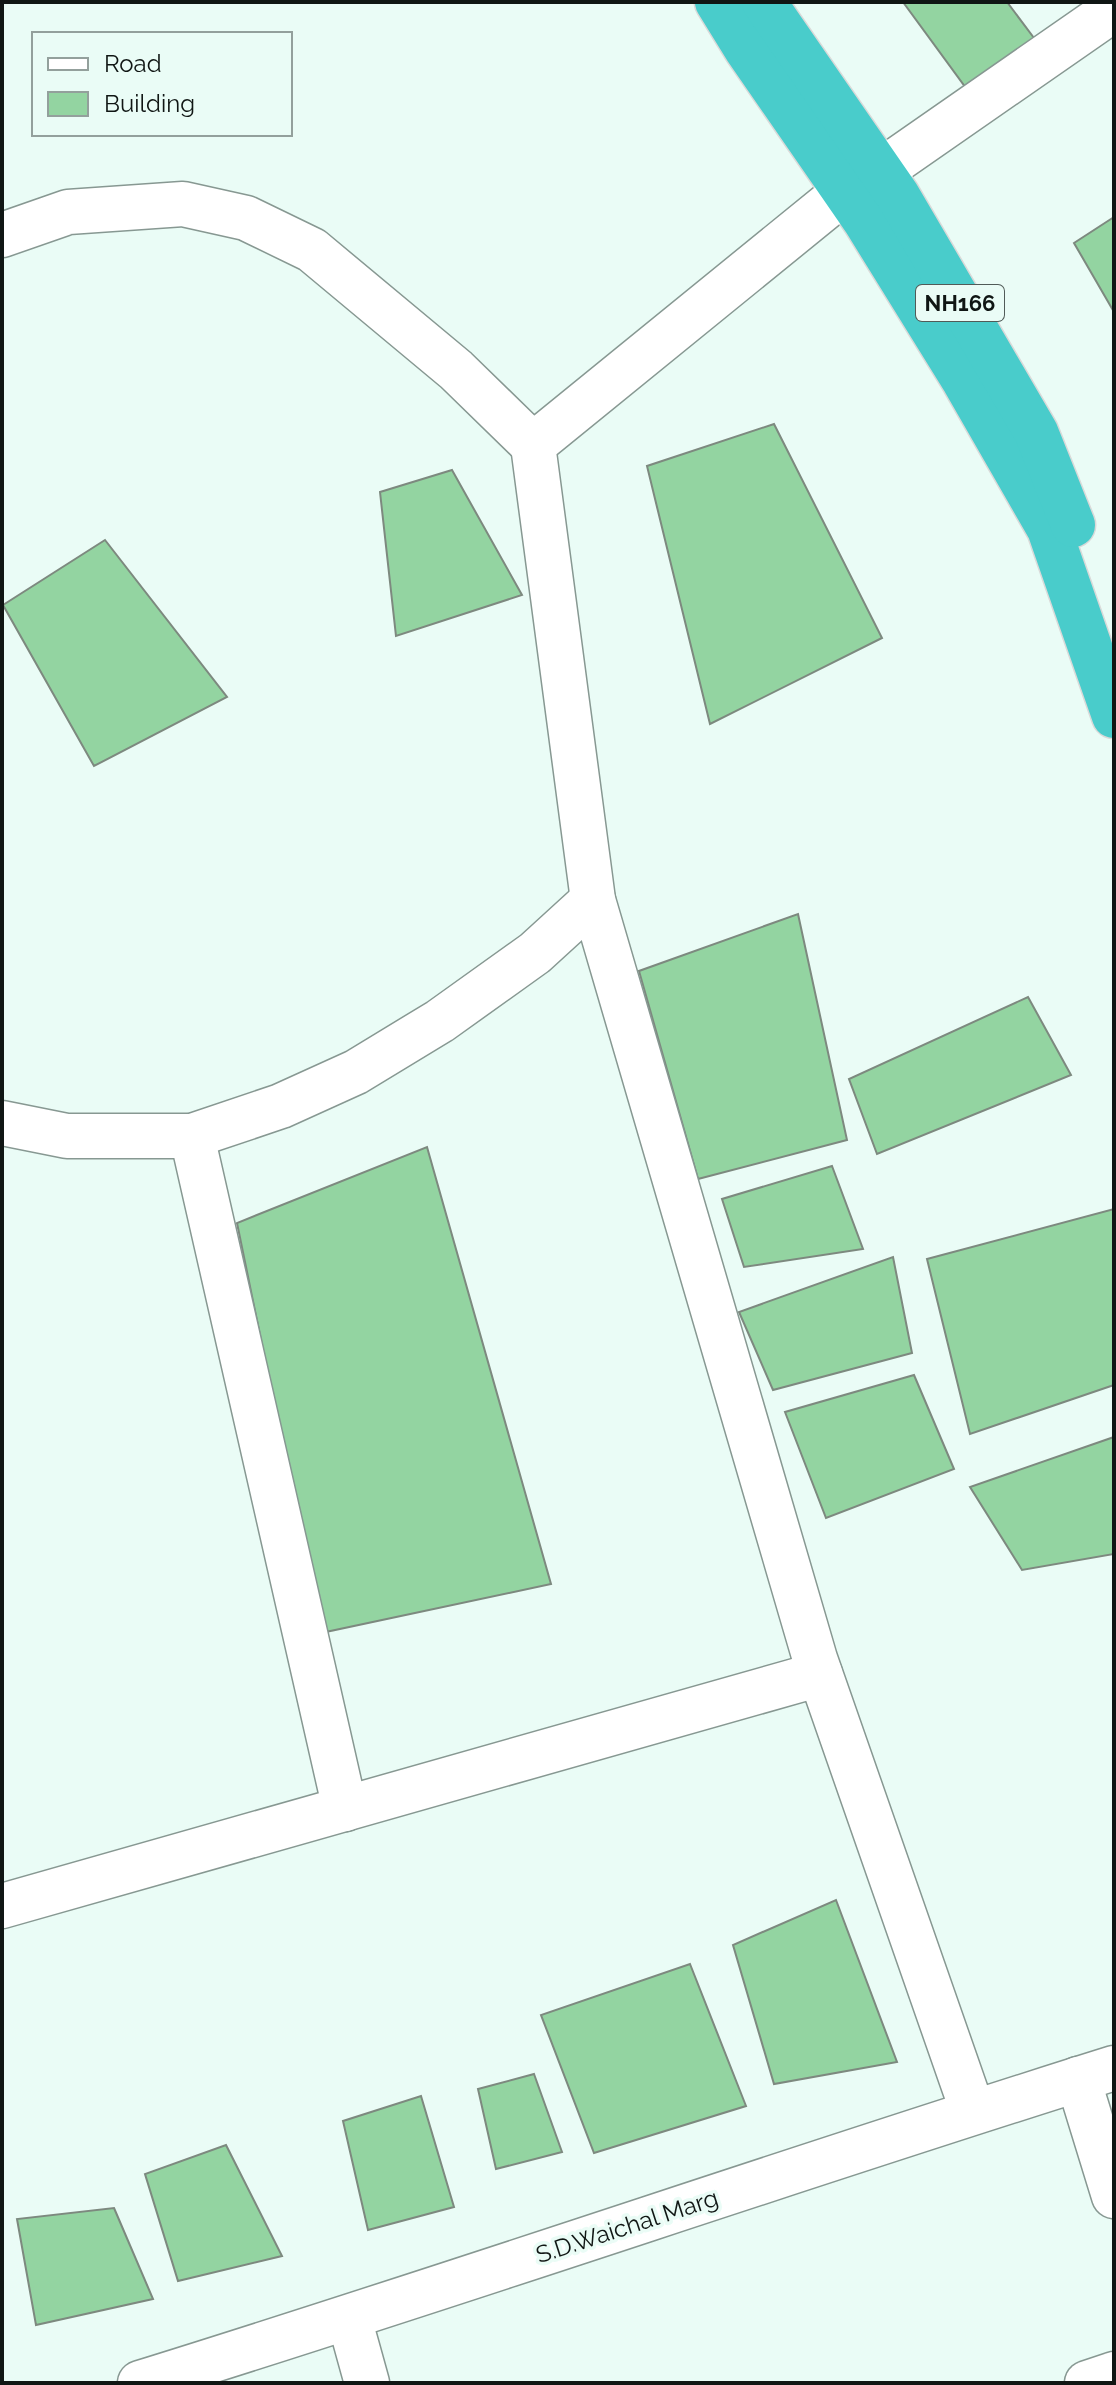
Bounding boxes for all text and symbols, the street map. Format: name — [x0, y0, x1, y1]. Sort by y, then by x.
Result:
legend — [32, 32, 292, 136]
text: Road — [104, 49, 162, 78]
text: Building — [104, 89, 195, 118]
road number: NH166 — [916, 285, 1004, 321]
street label: S.D.Waichal Marg — [532, 2183, 722, 2269]

